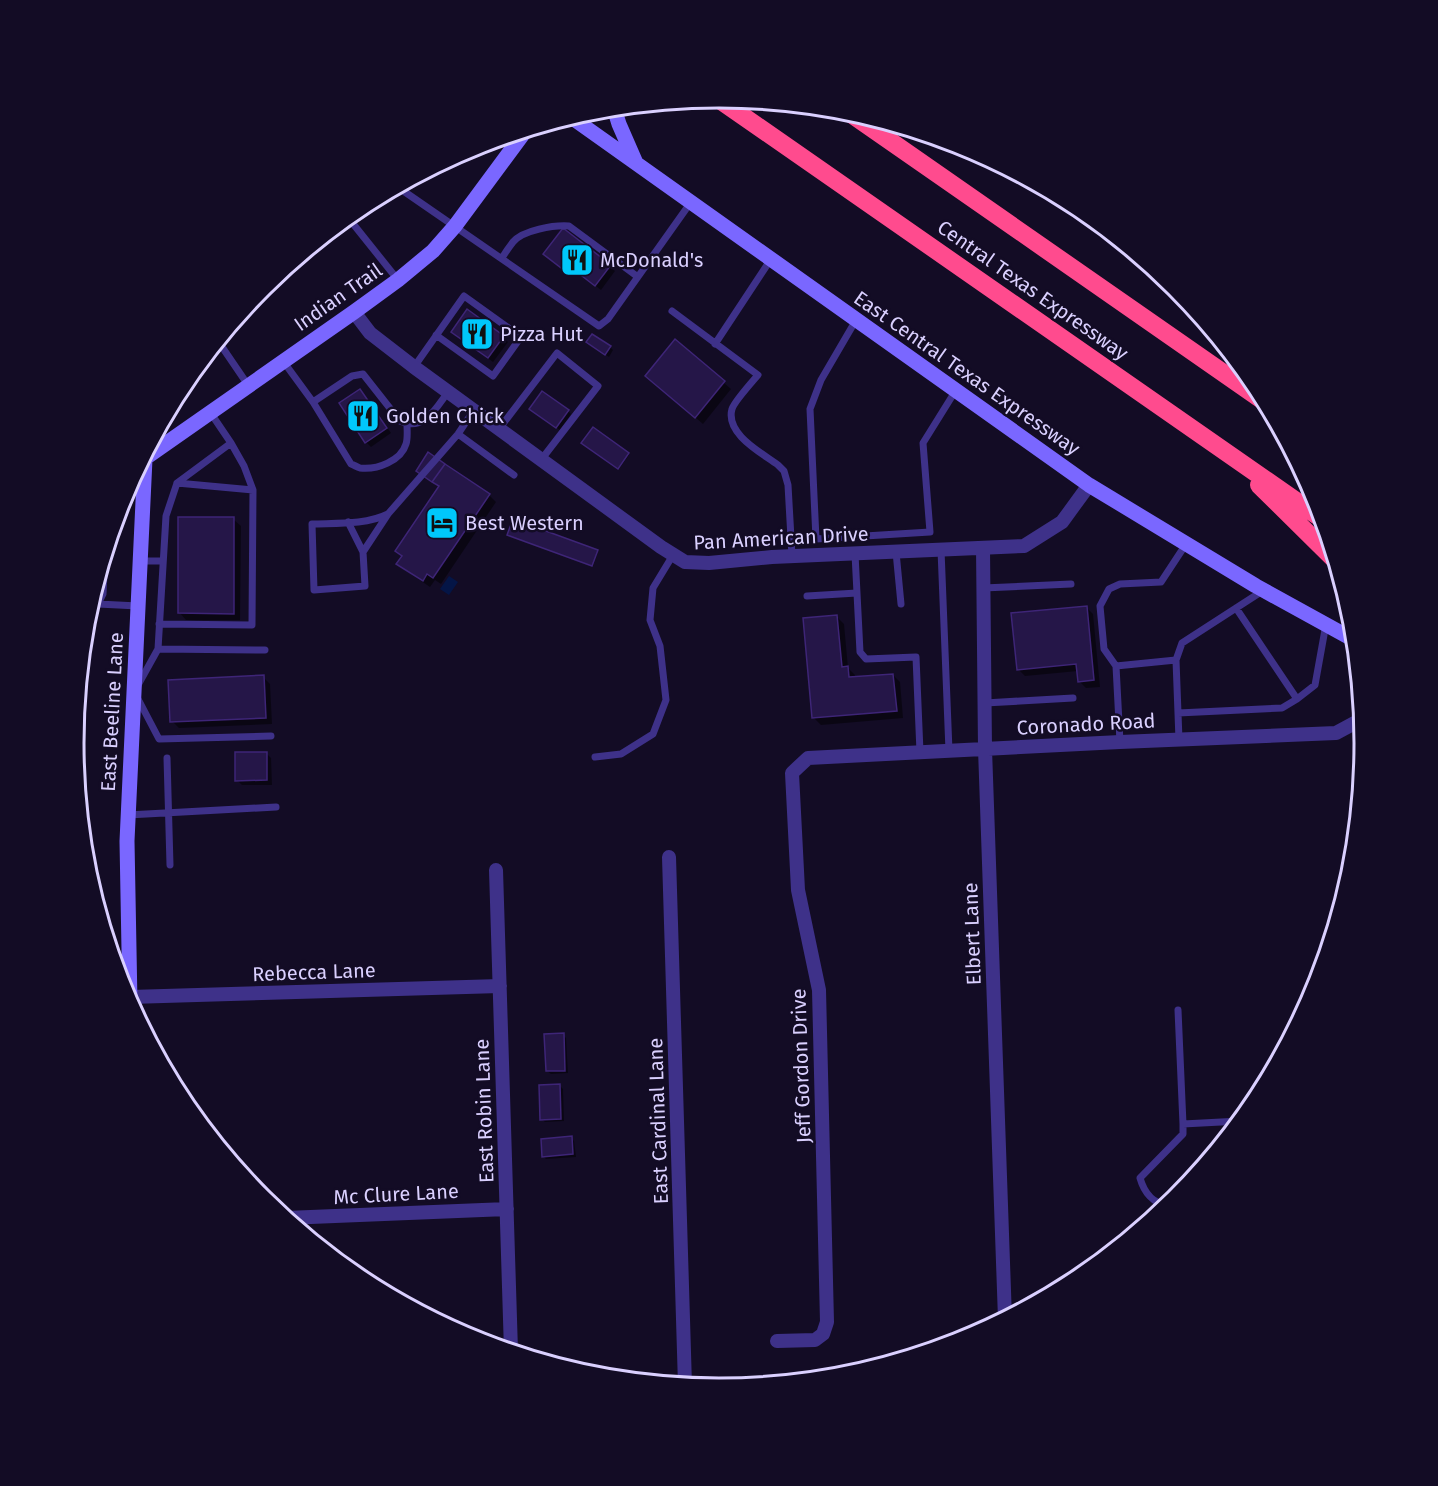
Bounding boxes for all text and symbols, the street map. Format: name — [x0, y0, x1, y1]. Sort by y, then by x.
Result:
street label: Central Texas Expressway — [933, 215, 1133, 365]
restaurant icon: McDonald's — [559, 242, 595, 278]
place label: McDonald's — [600, 248, 703, 272]
street label: Indian Trail — [289, 258, 387, 336]
street label: East Central Texas Expressway — [849, 286, 1085, 460]
restaurant icon: Pizza Hut — [459, 316, 495, 352]
place label: Pizza Hut — [500, 322, 584, 346]
restaurant icon: Golden Chick — [345, 398, 381, 434]
place label: Golden Chick — [386, 404, 505, 428]
hotel icon: Best Western — [424, 505, 460, 541]
place label: Best Western — [465, 511, 584, 535]
street label: Pan American Drive — [693, 521, 869, 555]
street label: East Beeline Lane — [96, 632, 128, 792]
street label: Coronado Road — [1016, 708, 1156, 740]
street label: Elbert Lane — [958, 882, 986, 986]
street label: Rebecca Lane — [252, 958, 376, 986]
street label: Jeff Gordon Drive — [786, 988, 816, 1144]
street label: East Cardinal Lane — [643, 1037, 673, 1205]
street label: East Robin Lane — [469, 1038, 499, 1184]
street label: Mc Clure Lane — [333, 1179, 459, 1209]

